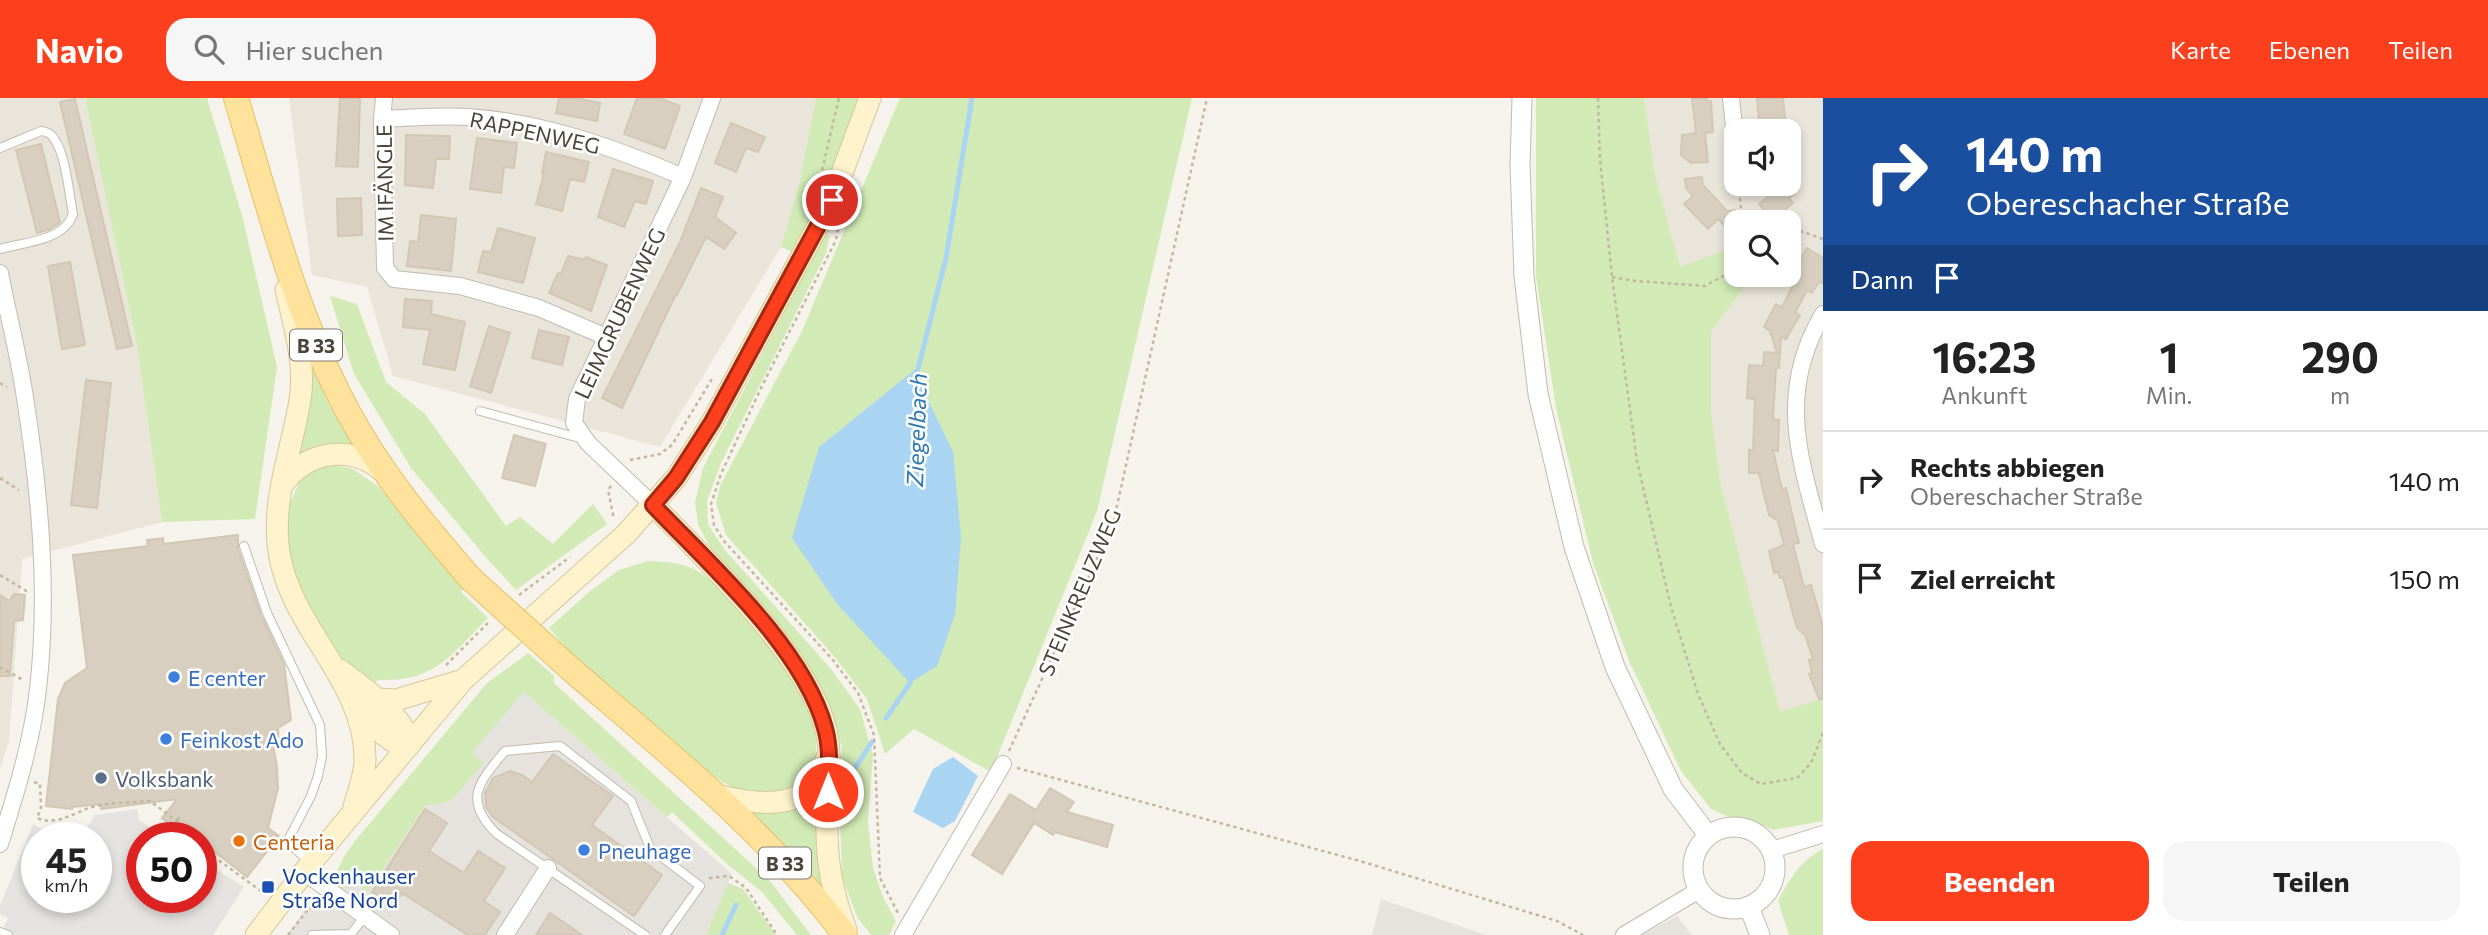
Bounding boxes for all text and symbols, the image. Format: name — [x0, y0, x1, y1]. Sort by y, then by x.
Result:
search box — [166, 18, 656, 81]
text: Navio — [35, 29, 124, 70]
icon: search — [190, 30, 228, 68]
text: Hier suchen — [246, 34, 384, 65]
text: Karte — [2170, 35, 2231, 64]
text: Ebenen — [2269, 35, 2350, 64]
text: Teilen — [2388, 35, 2453, 64]
street label: RAPPENWEG — [468, 106, 602, 158]
map controls — [1724, 119, 1801, 287]
button: sound — [1724, 119, 1801, 196]
text: 140 m — [1966, 122, 2103, 182]
street label: IM IFÄNGLE — [370, 124, 398, 242]
icon: right — [1851, 126, 1942, 217]
pin — [802, 170, 862, 230]
icon: arrive — [813, 181, 851, 219]
text: Obereschacher Straße — [1966, 182, 2290, 222]
button: search — [1724, 210, 1801, 287]
street label: LEIMGRUBENWEG — [568, 224, 670, 402]
icon: arrive — [1928, 259, 1966, 297]
text: Dann — [1851, 263, 1914, 294]
road number: B 33 — [290, 330, 342, 360]
text: 16:23 — [1932, 330, 2037, 382]
text: 1 — [2159, 330, 2178, 382]
text: 290 — [2301, 330, 2379, 382]
water label: Ziegelbach — [900, 373, 932, 488]
text: Ankunft — [1941, 381, 2027, 409]
text: Min. — [2146, 381, 2192, 409]
text: m — [2330, 381, 2350, 409]
text: Rechts abbiegen — [1910, 451, 2105, 482]
icon: right — [1851, 461, 1889, 499]
text: 140 m — [2389, 465, 2460, 496]
text: Obereschacher Straße — [1910, 482, 2143, 510]
street label: STEINKREUZWEG — [1033, 505, 1125, 679]
icon: arrive — [1851, 559, 1889, 597]
text: Ziel erreicht — [1910, 563, 2055, 594]
text: 150 m — [2389, 563, 2460, 594]
place label: E center — [188, 665, 266, 690]
marker: E center — [166, 669, 182, 685]
place label: Feinkost Ado — [180, 727, 304, 752]
marker: Feinkost Ado — [158, 731, 174, 747]
position arrow — [791, 755, 865, 829]
place label: Volksbank — [115, 766, 214, 791]
marker: Volksbank — [93, 770, 109, 786]
speed limit sign: 50 — [126, 822, 217, 913]
place label: Centeria — [253, 829, 335, 854]
marker: Centeria — [231, 833, 247, 849]
text: 45 — [46, 837, 87, 880]
place label: Pneuhage — [598, 838, 691, 863]
button: Beenden — [1851, 841, 2149, 921]
button: Teilen — [2163, 841, 2460, 921]
marker: Pneuhage — [576, 842, 592, 858]
road number: B 33 — [759, 848, 811, 878]
place label: Vockenhauser Straße Nord — [282, 863, 416, 912]
text: km/h — [45, 874, 88, 896]
marker: Vockenhauser Straße Nord — [260, 879, 276, 895]

